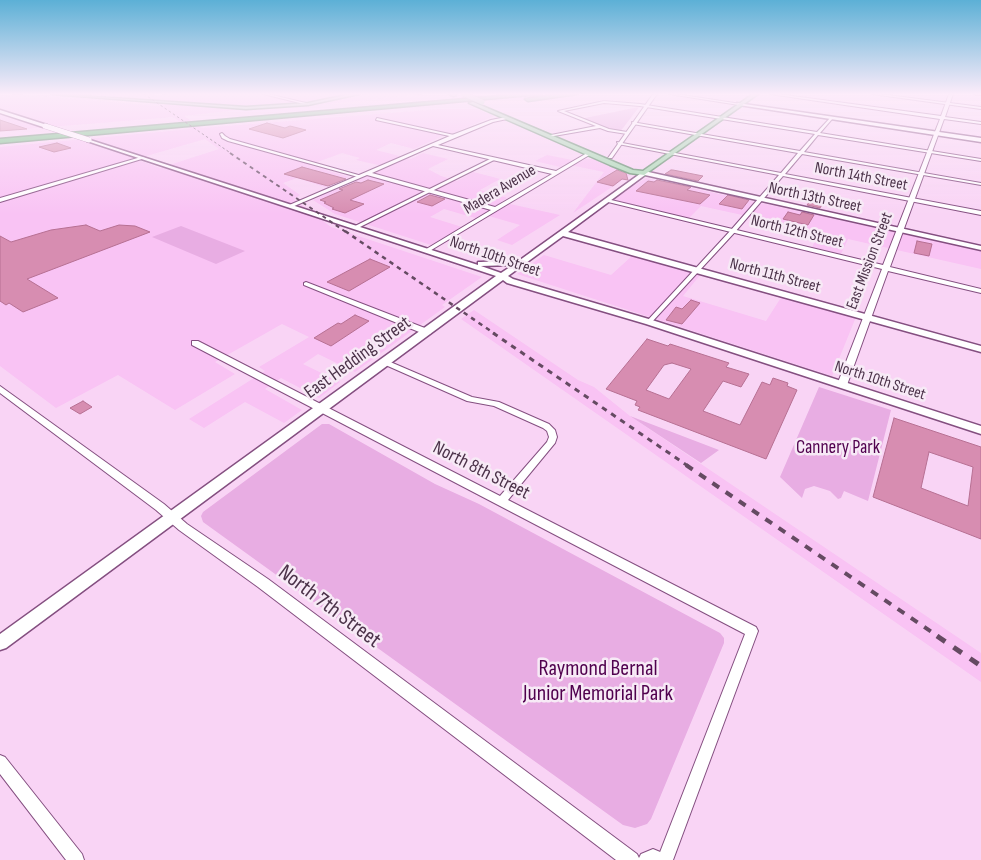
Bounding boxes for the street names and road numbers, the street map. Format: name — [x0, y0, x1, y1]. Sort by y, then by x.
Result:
street label: North 14th Street — [813, 159, 909, 195]
street label: Madera Avenue — [460, 161, 540, 219]
street label: North 13th Street — [767, 179, 863, 217]
street label: East Mission Street — [843, 210, 897, 312]
street label: North 12th Street — [749, 211, 845, 253]
street label: North 10th Street — [447, 233, 543, 281]
street label: North 11th Street — [728, 255, 822, 297]
street label: East Hedding Street — [300, 312, 416, 404]
street label: North 10th Street — [832, 357, 928, 405]
street label: North 8th Street — [429, 437, 533, 505]
street label: North 7th Street — [273, 560, 385, 654]

